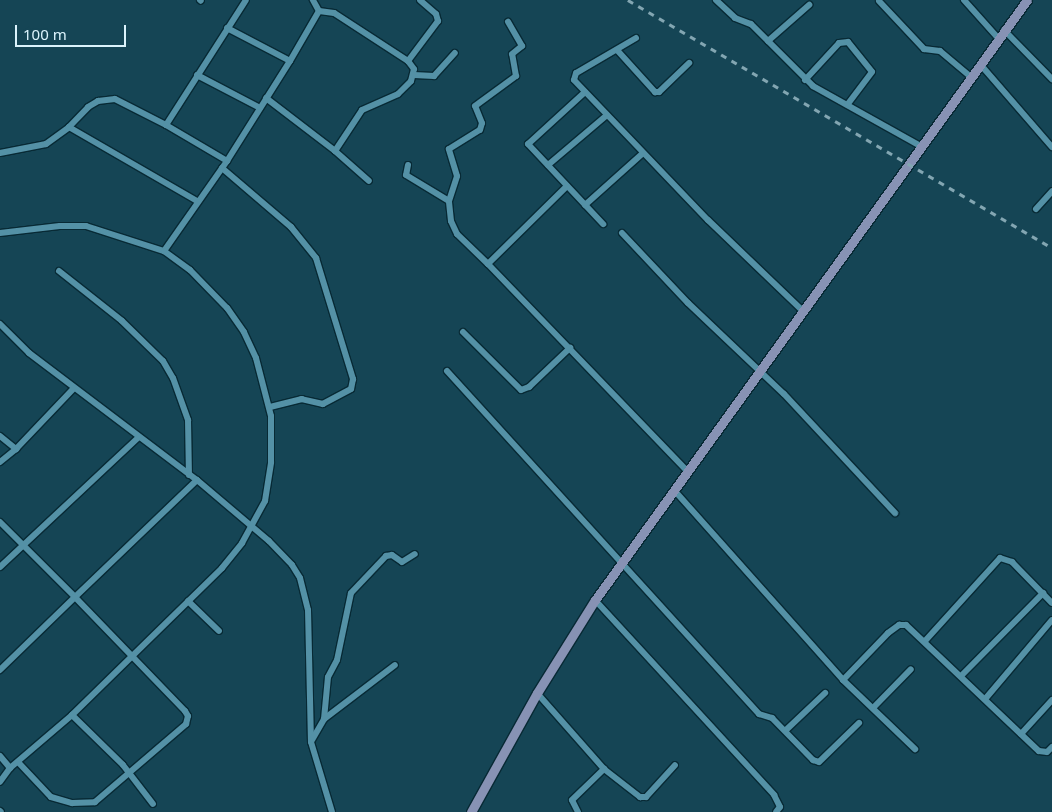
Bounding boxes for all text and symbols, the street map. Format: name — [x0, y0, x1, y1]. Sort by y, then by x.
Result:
scale bar — [18, 15, 129, 47]
text: 100 m — [23, 24, 67, 44]

